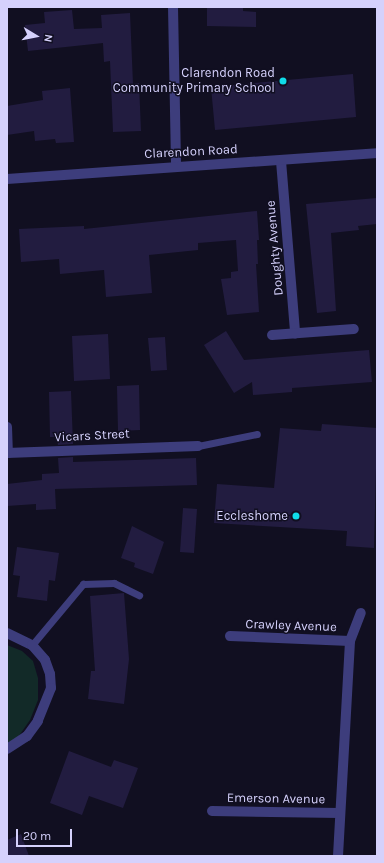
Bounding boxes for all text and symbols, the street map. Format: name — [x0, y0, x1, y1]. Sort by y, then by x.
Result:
north arrow — [16, 16, 56, 56]
text: N — [41, 33, 55, 43]
place label: Clarendon Road Community Primary School — [113, 66, 275, 97]
marker: Clarendon Road Community Primary School — [278, 76, 288, 86]
street label: Clarendon Road — [144, 142, 238, 162]
street label: Doughty Avenue — [263, 200, 287, 296]
street label: Vicars Street — [54, 426, 130, 446]
place label: Eccleshome — [216, 508, 288, 524]
marker: Eccleshome — [291, 511, 301, 521]
street label: Crawley Avenue — [245, 617, 337, 635]
street label: Emerson Avenue — [227, 790, 325, 808]
scale bar — [18, 821, 74, 847]
text: 20 m — [23, 829, 51, 843]

